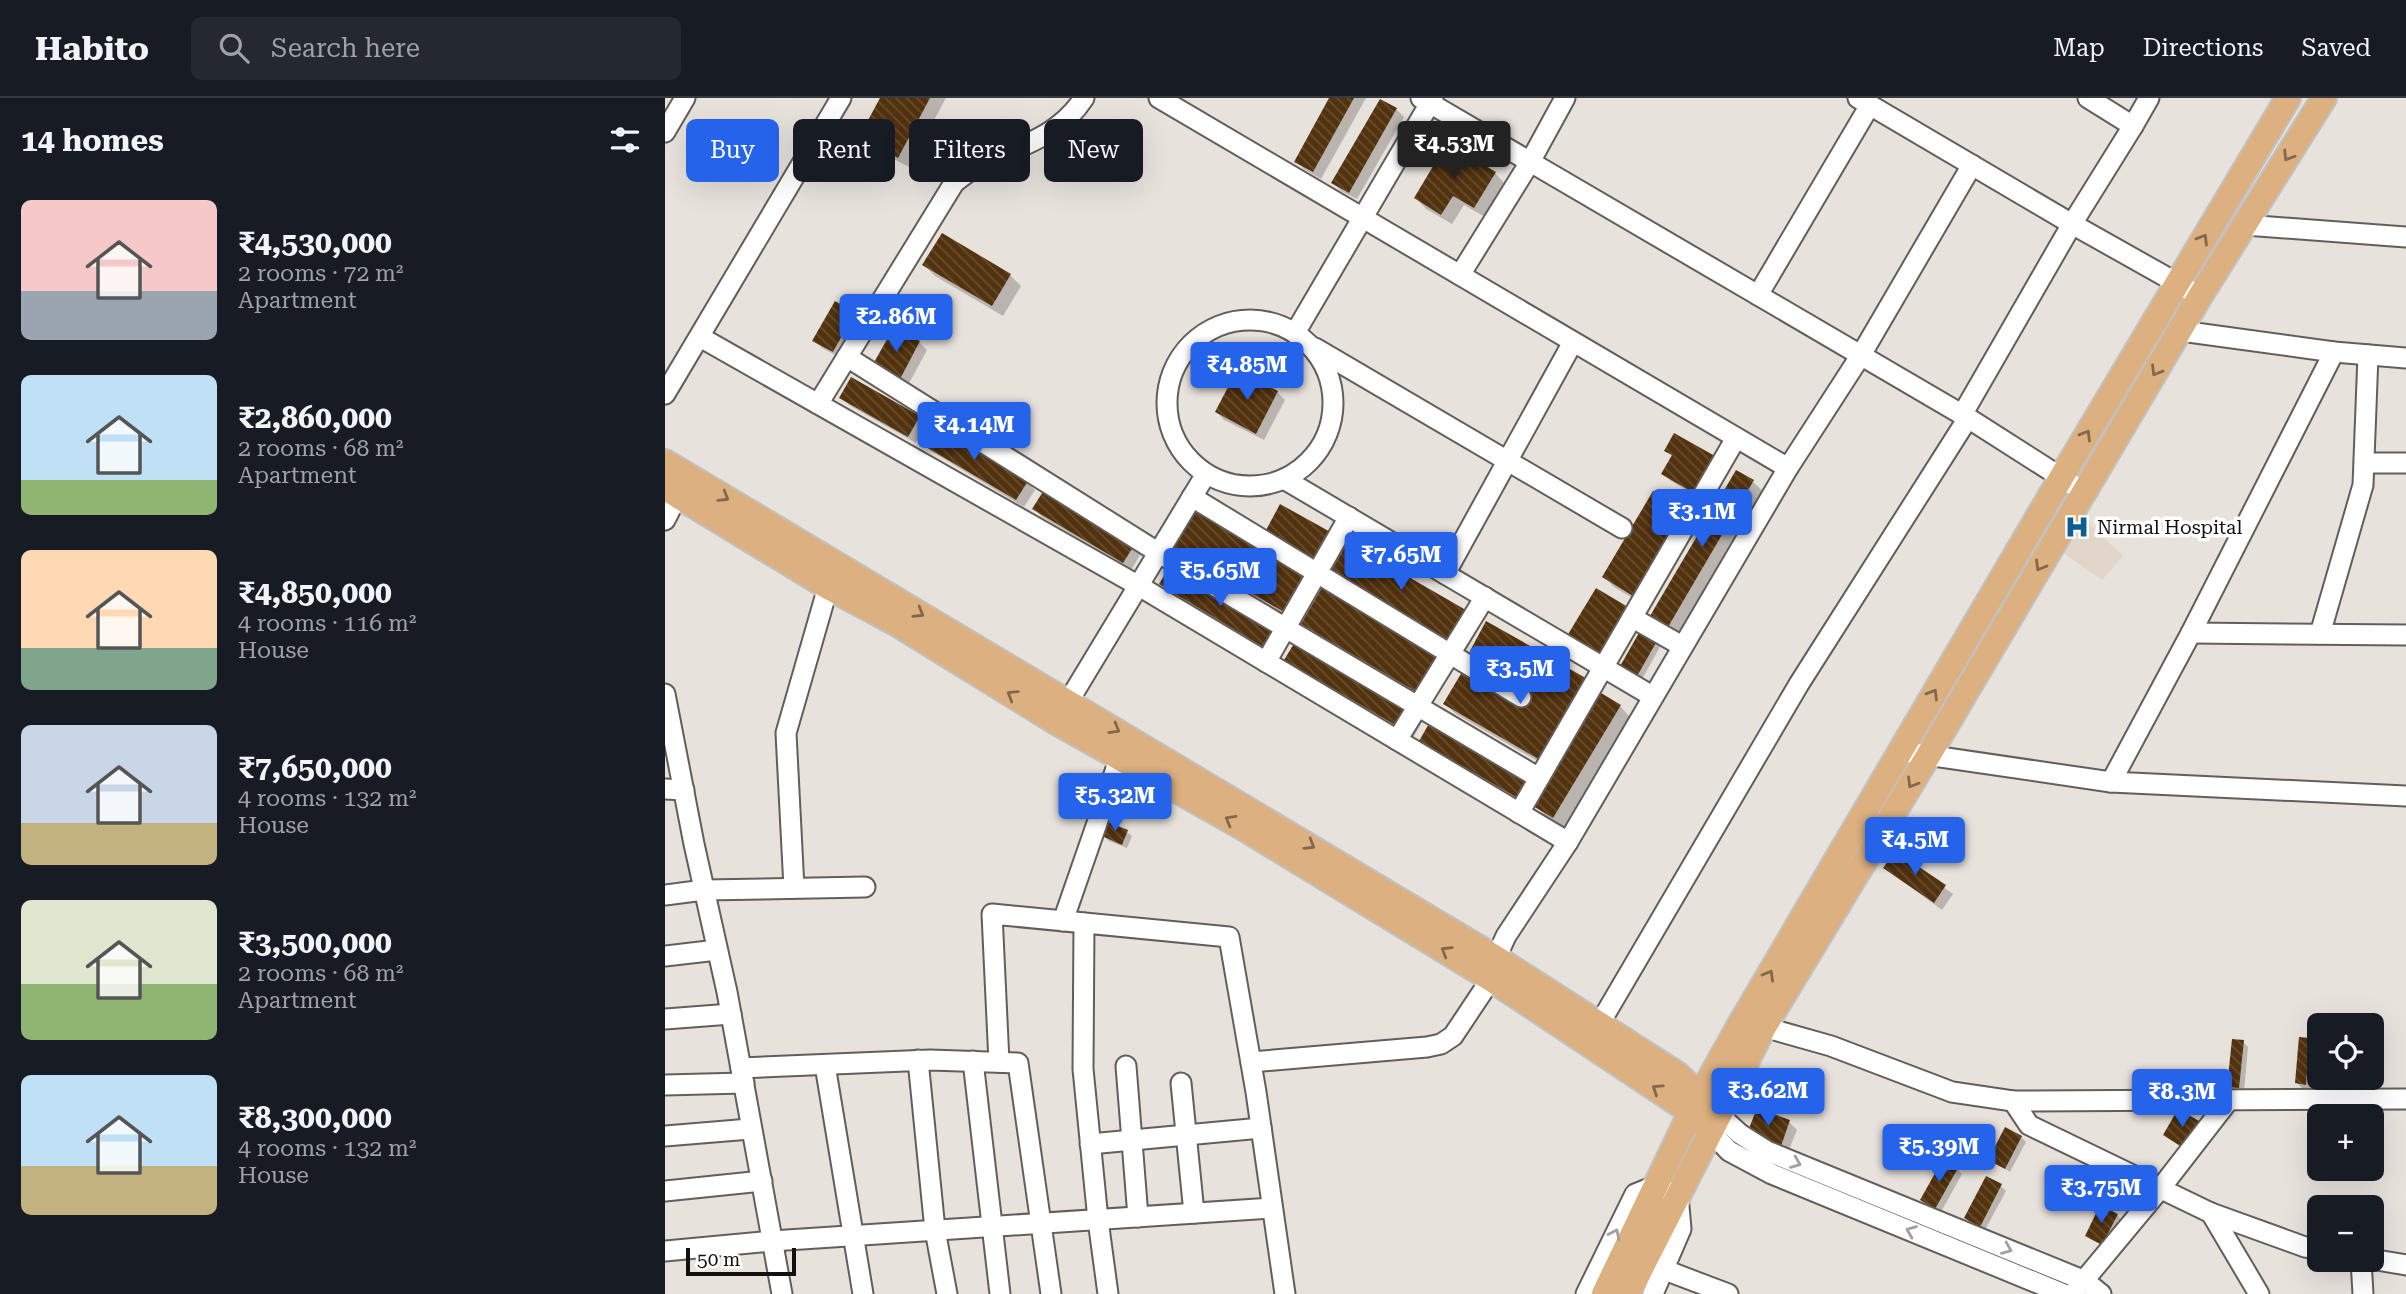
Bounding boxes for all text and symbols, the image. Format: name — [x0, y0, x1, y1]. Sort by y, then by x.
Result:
search box — [191, 17, 681, 80]
text: Habito — [35, 29, 149, 68]
icon: search — [215, 29, 253, 67]
text: Search here — [271, 33, 420, 63]
text: Map — [2053, 34, 2105, 62]
text: Directions — [2143, 34, 2263, 62]
text: Saved — [2301, 34, 2371, 62]
chip: Buy — [686, 119, 779, 182]
chip: Rent — [793, 119, 895, 182]
chip: Filters — [909, 119, 1030, 182]
chip: New — [1044, 119, 1143, 182]
icon: filters — [606, 121, 644, 159]
pin: ₹4.53M — [1397, 122, 1511, 181]
text: 14 homes — [21, 123, 164, 158]
text: ₹4.53M — [1414, 130, 1494, 157]
one-way arrow — [2284, 148, 2297, 161]
text: ₹4,530,000 — [238, 225, 392, 260]
icon: home — [77, 228, 161, 312]
one-way arrow — [2194, 234, 2207, 247]
text: 2 rooms · 72 m² — [238, 260, 404, 287]
text: Apartment — [238, 287, 357, 314]
pin: ₹2.86M — [839, 294, 953, 354]
text: ₹2.86M — [856, 303, 936, 330]
pin: ₹4.85M — [1190, 342, 1304, 402]
text: ₹4.85M — [1207, 351, 1287, 378]
one-way arrow — [2152, 363, 2165, 376]
text: ₹2,860,000 — [238, 400, 392, 435]
pin: ₹4.14M — [917, 402, 1031, 462]
icon: home — [77, 403, 161, 487]
text: ₹4.14M — [934, 411, 1014, 438]
one-way arrow — [2078, 429, 2091, 442]
text: 2 rooms · 68 m² — [238, 435, 404, 462]
text: Apartment — [238, 462, 357, 489]
one-way arrow — [716, 489, 729, 502]
pin: ₹3.1M — [1653, 490, 1751, 549]
text: ₹3.1M — [1668, 498, 1736, 525]
hospital icon: Nirmal Hospital — [2063, 513, 2091, 541]
place label: Nirmal Hospital — [2097, 516, 2242, 539]
pin: ₹7.65M — [1344, 532, 1458, 592]
text: ₹7.65M — [1361, 541, 1441, 568]
pin: ₹5.65M — [1163, 548, 1277, 608]
text: ₹5.65M — [1180, 557, 1260, 584]
one-way arrow — [2035, 558, 2048, 571]
text: ₹4,850,000 — [238, 575, 392, 610]
icon: home — [77, 578, 161, 662]
one-way arrow — [912, 605, 925, 618]
text: 4 rooms · 116 m² — [238, 610, 416, 637]
text: House — [238, 637, 309, 664]
pin: ₹3.5M — [1471, 646, 1569, 706]
text: ₹3.5M — [1486, 655, 1554, 682]
one-way arrow — [1925, 688, 1938, 701]
one-way arrow — [1006, 690, 1019, 703]
one-way arrow — [1107, 721, 1120, 734]
text: ₹7,650,000 — [238, 750, 392, 785]
icon: home — [77, 753, 161, 837]
pin: ₹5.32M — [1058, 774, 1172, 833]
one-way arrow — [1907, 776, 1920, 789]
text: ₹5.32M — [1075, 782, 1155, 809]
text: 4 rooms · 132 m² — [238, 785, 416, 812]
text: House — [238, 812, 309, 839]
one-way arrow — [1225, 815, 1238, 828]
pin: ₹4.5M — [1866, 818, 1964, 877]
text: ₹4.5M — [1881, 826, 1949, 853]
one-way arrow — [1303, 837, 1316, 850]
text: ₹3,500,000 — [238, 925, 392, 960]
icon: home — [77, 928, 161, 1012]
one-way arrow — [1440, 946, 1453, 959]
text: 2 rooms · 68 m² — [238, 960, 404, 987]
one-way arrow — [1761, 970, 1774, 982]
text: Apartment — [238, 987, 357, 1014]
map controls — [2307, 1013, 2384, 1272]
button: locate — [2307, 1013, 2384, 1090]
pin: ₹3.62M — [1711, 1068, 1825, 1128]
pin: ₹8.3M — [2133, 1070, 2231, 1129]
text: ₹3.62M — [1728, 1077, 1808, 1104]
text: ₹8.3M — [2148, 1078, 2216, 1105]
one-way arrow — [1651, 1084, 1664, 1097]
text: ₹8,300,000 — [238, 1100, 392, 1135]
icon: home — [77, 1103, 161, 1187]
button: + — [2307, 1104, 2384, 1181]
pin: ₹5.39M — [1882, 1124, 1996, 1184]
text: ₹5.39M — [1899, 1133, 1979, 1160]
text: 4 rooms · 132 m² — [238, 1135, 416, 1162]
one-way arrow — [1789, 1155, 1801, 1169]
text: House — [238, 1162, 309, 1189]
pin: ₹3.75M — [2044, 1166, 2158, 1225]
text: ₹3.75M — [2061, 1174, 2141, 1201]
button: − — [2307, 1195, 2384, 1272]
one-way arrow — [1905, 1225, 1917, 1239]
one-way arrow — [1607, 1229, 1621, 1241]
one-way arrow — [1999, 1241, 2012, 1255]
scale bar — [686, 1245, 796, 1277]
text: 50 m — [697, 1248, 740, 1271]

